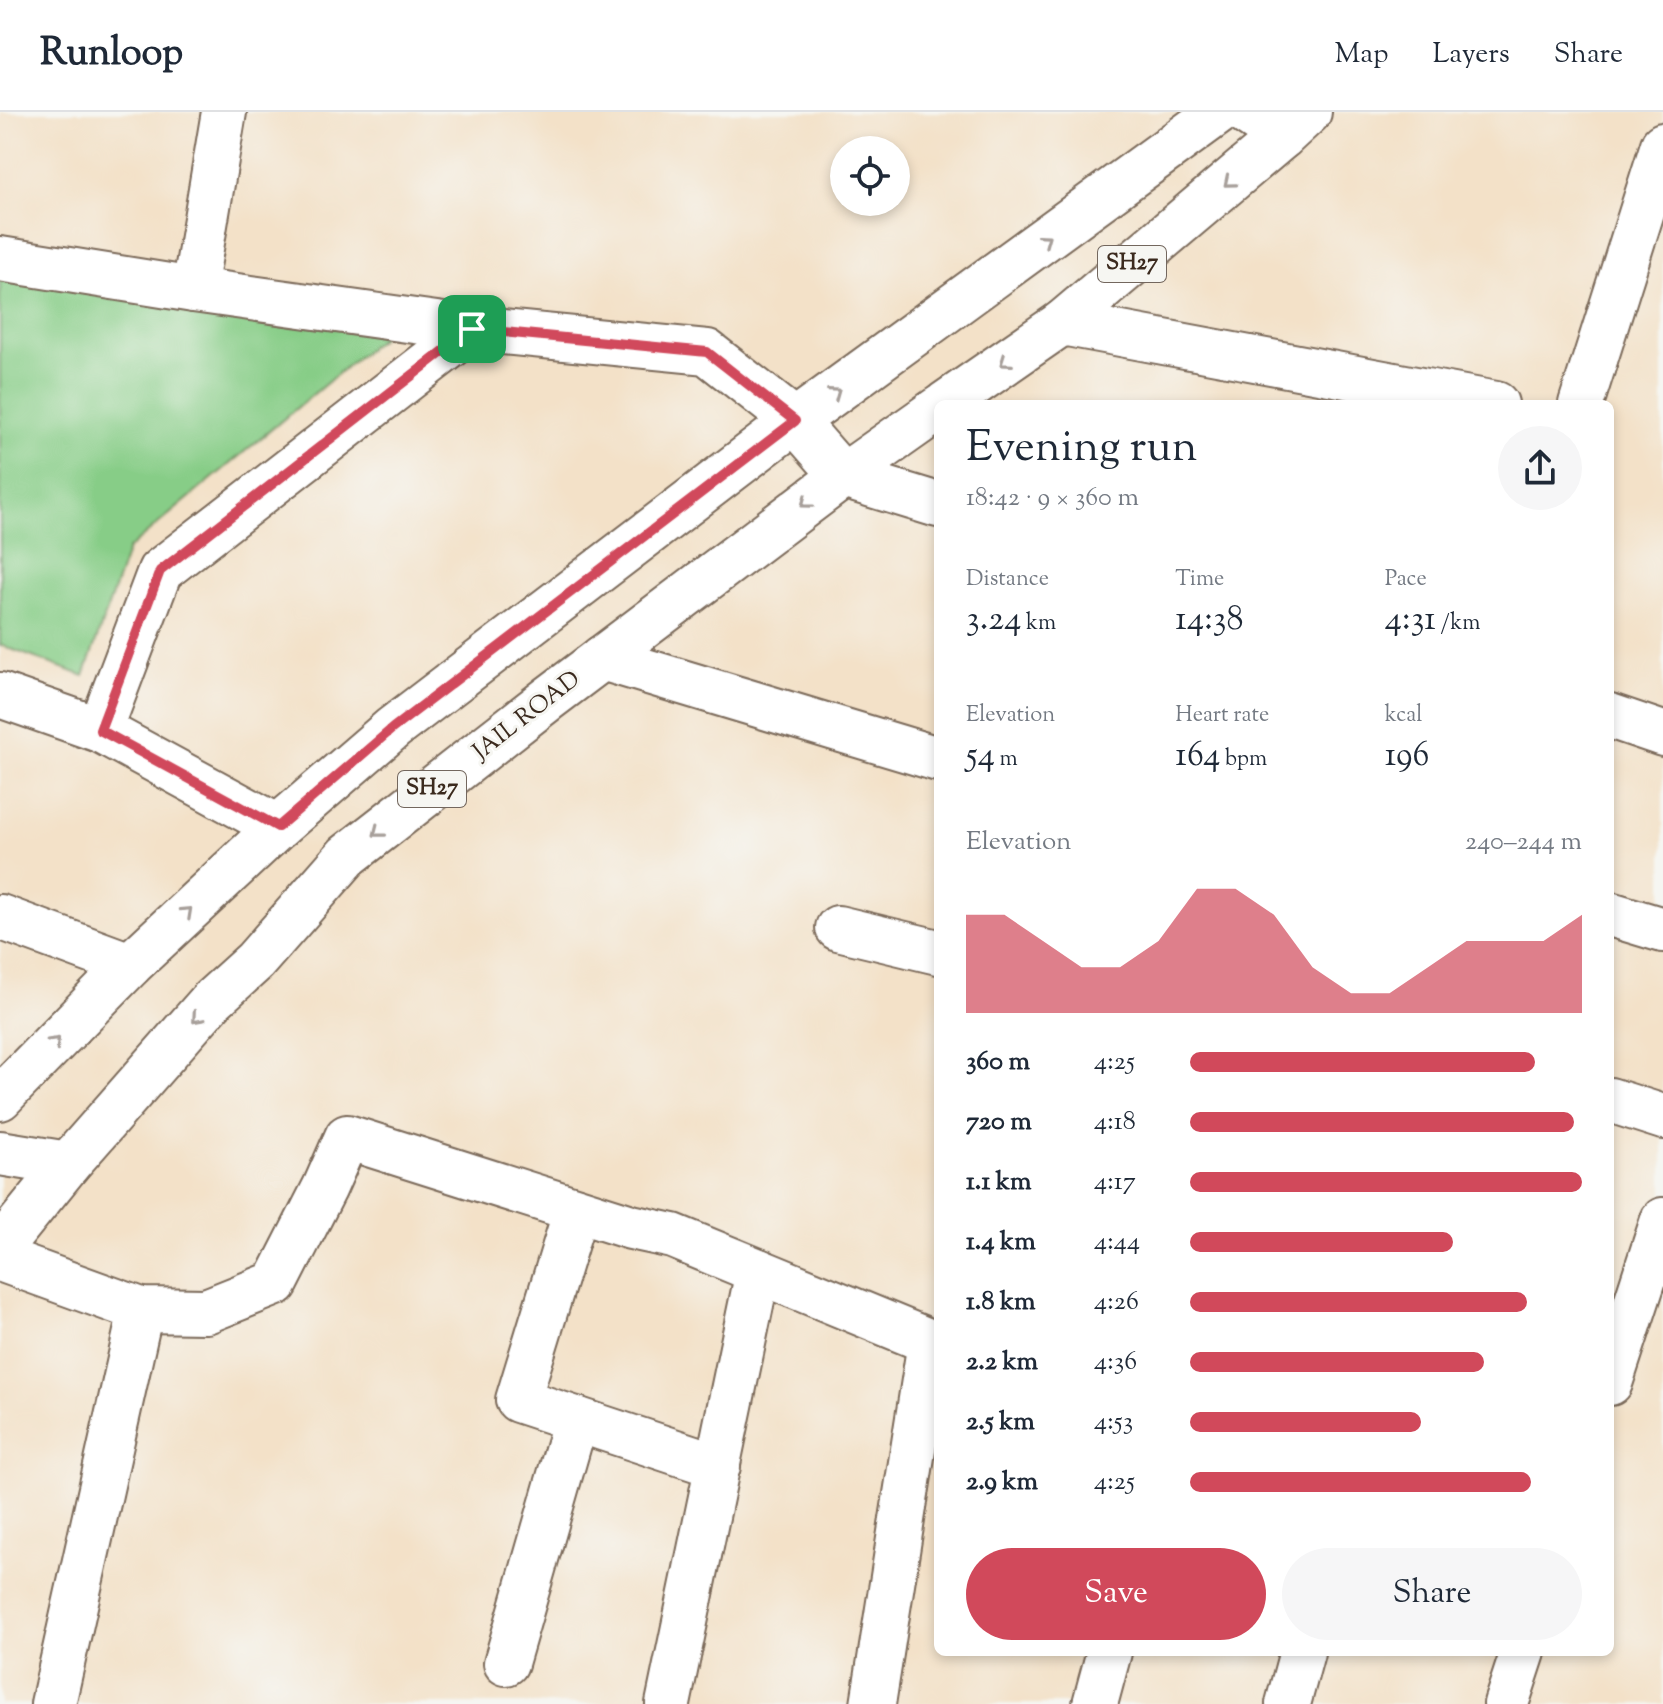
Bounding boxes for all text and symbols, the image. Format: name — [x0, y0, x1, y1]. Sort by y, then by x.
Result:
text: Runloop — [40, 28, 183, 82]
text: Map — [1335, 35, 1388, 75]
text: Layers — [1432, 35, 1510, 75]
text: Share — [1554, 35, 1623, 75]
map controls — [830, 136, 910, 216]
button: locate — [830, 136, 910, 216]
one-way arrow — [1224, 172, 1238, 187]
one-way arrow — [1036, 235, 1050, 249]
road number: SH27 — [1098, 246, 1166, 282]
pin — [438, 295, 506, 363]
icon: arrive — [450, 307, 494, 351]
one-way arrow — [999, 352, 1013, 367]
one-way arrow — [826, 388, 840, 402]
text: Evening run — [966, 418, 1198, 481]
button: share — [1498, 426, 1582, 510]
text: 18:42 · 9 × 360 m — [966, 480, 1139, 517]
one-way arrow — [800, 494, 815, 508]
text: Distance — [966, 564, 1049, 596]
text: Time — [1175, 564, 1224, 596]
text: Pace — [1385, 564, 1427, 596]
text: 3.24 — [966, 596, 1021, 645]
text: 14:38 — [1175, 596, 1244, 645]
text: 4:31 — [1385, 596, 1436, 645]
text: km — [1021, 608, 1056, 640]
text: /km — [1436, 608, 1480, 640]
street label: JAIL ROAD — [464, 663, 588, 770]
text: Elevation — [966, 700, 1055, 732]
text: Heart rate — [1175, 700, 1269, 732]
text: kcal — [1385, 700, 1422, 732]
text: 54 — [966, 732, 995, 781]
text: 164 — [1175, 732, 1220, 781]
text: 196 — [1385, 732, 1429, 781]
text: m — [995, 744, 1018, 776]
text: bpm — [1220, 744, 1267, 776]
road number: SH27 — [398, 771, 466, 807]
one-way arrow — [373, 822, 387, 837]
text: Elevation — [966, 824, 1071, 861]
text: 240–244 m — [1465, 824, 1582, 861]
one-way arrow — [178, 906, 192, 921]
one-way arrow — [192, 1008, 206, 1023]
one-way arrow — [45, 1037, 60, 1051]
text: 360 m — [966, 1044, 1030, 1081]
text: 4:25 — [1094, 1044, 1135, 1081]
text: 720 m — [966, 1104, 1032, 1141]
text: 4:18 — [1094, 1104, 1136, 1141]
text: 1.1 km — [966, 1164, 1031, 1201]
text: 4:17 — [1094, 1164, 1136, 1201]
text: 1.4 km — [966, 1224, 1036, 1261]
text: 4:44 — [1094, 1224, 1140, 1261]
text: 1.8 km — [966, 1284, 1036, 1321]
text: 4:26 — [1094, 1284, 1139, 1321]
text: 2.2 km — [966, 1344, 1038, 1381]
text: 4:36 — [1094, 1344, 1137, 1381]
text: 2.5 km — [966, 1404, 1035, 1441]
text: 4:53 — [1094, 1404, 1133, 1441]
text: 2.9 km — [966, 1464, 1038, 1501]
text: 4:25 — [1094, 1464, 1135, 1501]
button: Save — [966, 1548, 1266, 1640]
button: Share — [1282, 1548, 1582, 1640]

